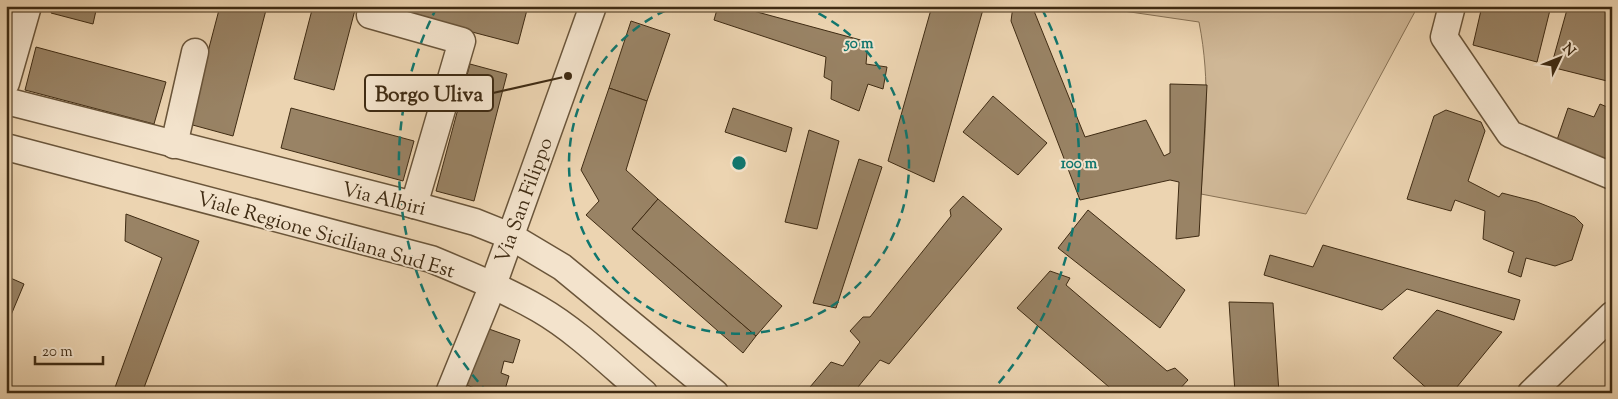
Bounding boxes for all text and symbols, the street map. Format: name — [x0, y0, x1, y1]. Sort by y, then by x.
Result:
north arrow — [1536, 32, 1586, 82]
text: 50 m — [844, 34, 874, 55]
text: N — [1557, 40, 1579, 61]
callout: Borgo Uliva — [365, 75, 493, 111]
text: Borgo Uliva — [375, 81, 483, 111]
street label: Via San Filippo — [489, 134, 562, 268]
centre of rings — [730, 154, 748, 172]
text: 100 m — [1061, 154, 1098, 175]
street label: Via Albiri — [338, 176, 429, 225]
street label: Viale Regione Siciliana Sud Est — [193, 186, 458, 287]
scale bar — [35, 334, 102, 366]
text: 20 m — [42, 342, 73, 363]

